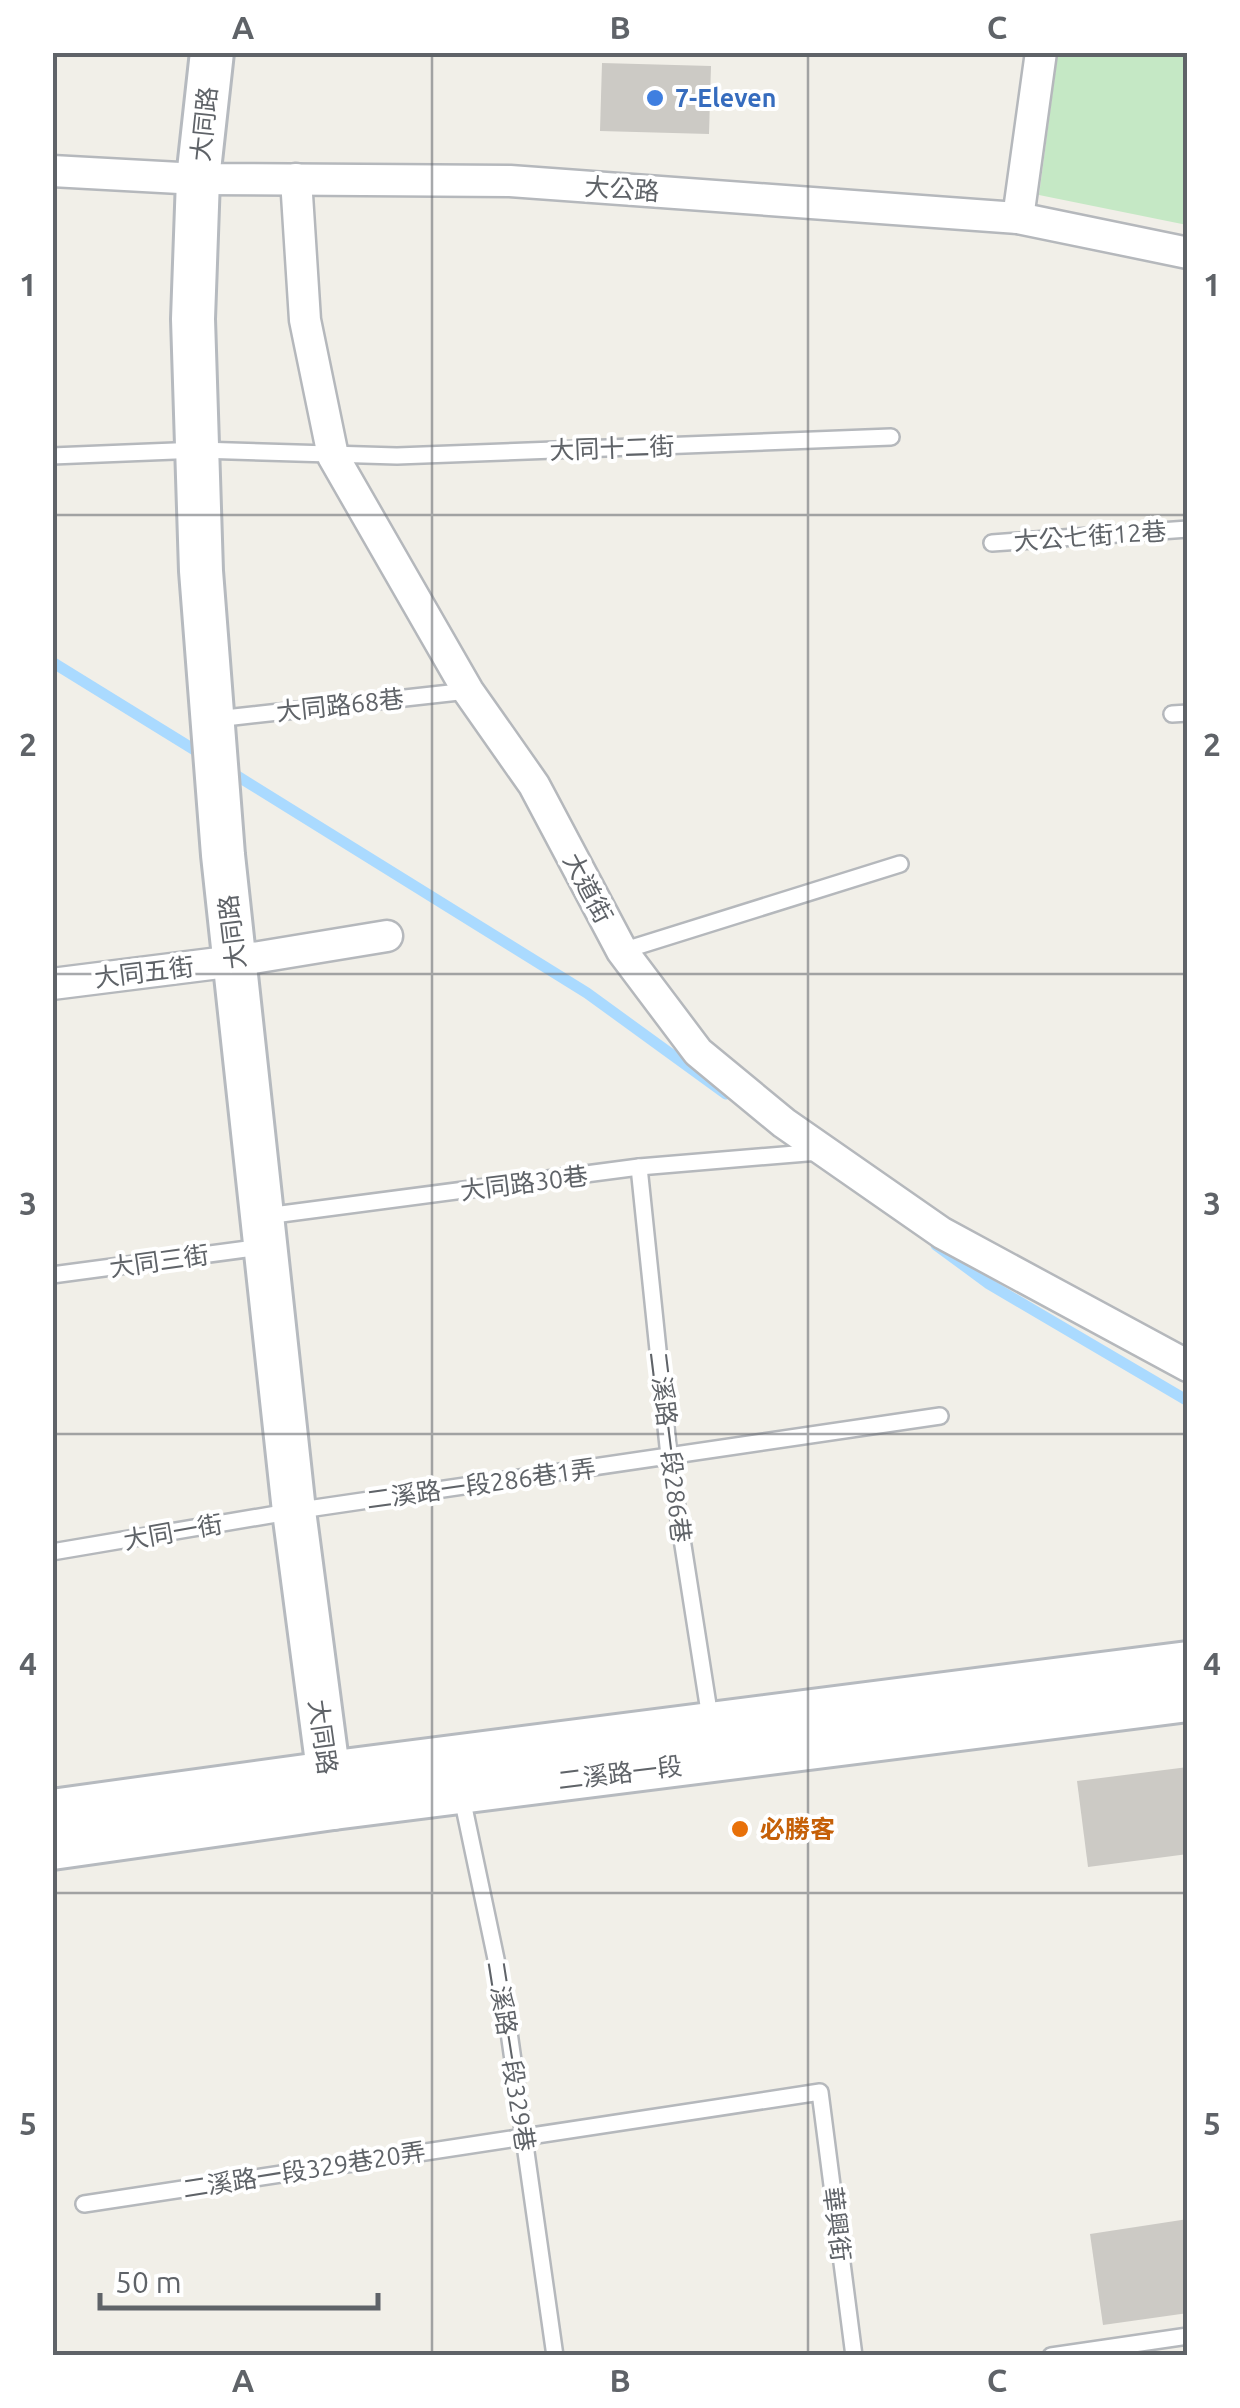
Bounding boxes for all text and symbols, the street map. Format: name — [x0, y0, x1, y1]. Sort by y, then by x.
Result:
text: A — [232, 9, 255, 45]
text: B — [609, 9, 631, 45]
text: C — [987, 9, 1007, 45]
place label: 7-Eleven — [675, 84, 776, 112]
street label: 大同路 — [186, 85, 222, 163]
marker: 7-Eleven — [644, 87, 666, 109]
street label: 大公路 — [584, 172, 660, 206]
text: 1 — [19, 266, 37, 302]
text: 1 — [1203, 266, 1221, 302]
street label: 大同十二街 — [549, 432, 675, 464]
street label: 大公七街12巷 — [1013, 517, 1167, 555]
street label: 大同路68巷 — [275, 684, 405, 726]
text: 2 — [19, 726, 37, 762]
text: 2 — [1203, 726, 1221, 762]
street label: 大道街 — [558, 848, 618, 928]
street label: 大同路 — [214, 893, 250, 971]
street label: 大同五街 — [93, 952, 195, 992]
street label: 大同路30巷 — [459, 1161, 589, 1205]
text: 3 — [19, 1185, 37, 1221]
text: 3 — [1203, 1185, 1221, 1221]
street label: 大同三街 — [108, 1240, 210, 1282]
street label: 二溪路一段286巷 — [644, 1350, 696, 1544]
street label: 二溪路一段286巷1弄 — [364, 1454, 598, 1514]
street label: 大同一街 — [121, 1510, 225, 1554]
text: 4 — [19, 1645, 37, 1681]
text: 4 — [1203, 1645, 1221, 1681]
street label: 大同路 — [304, 1698, 342, 1776]
street label: 二溪路一段 — [556, 1751, 684, 1795]
place label: 必勝客 — [760, 1815, 835, 1843]
marker: 必勝客 — [729, 1818, 751, 1840]
street label: 二溪路一段329巷 — [482, 1959, 540, 2153]
text: 5 — [19, 2105, 37, 2141]
text: 5 — [1203, 2105, 1221, 2141]
street label: 二溪路一段329巷20弄 — [181, 2137, 427, 2203]
street label: 華興街 — [819, 2185, 855, 2263]
scale bar — [100, 2248, 378, 2310]
text: 50 m — [115, 2265, 182, 2299]
text: A — [232, 2362, 255, 2398]
text: B — [609, 2362, 631, 2398]
text: C — [987, 2362, 1007, 2398]

